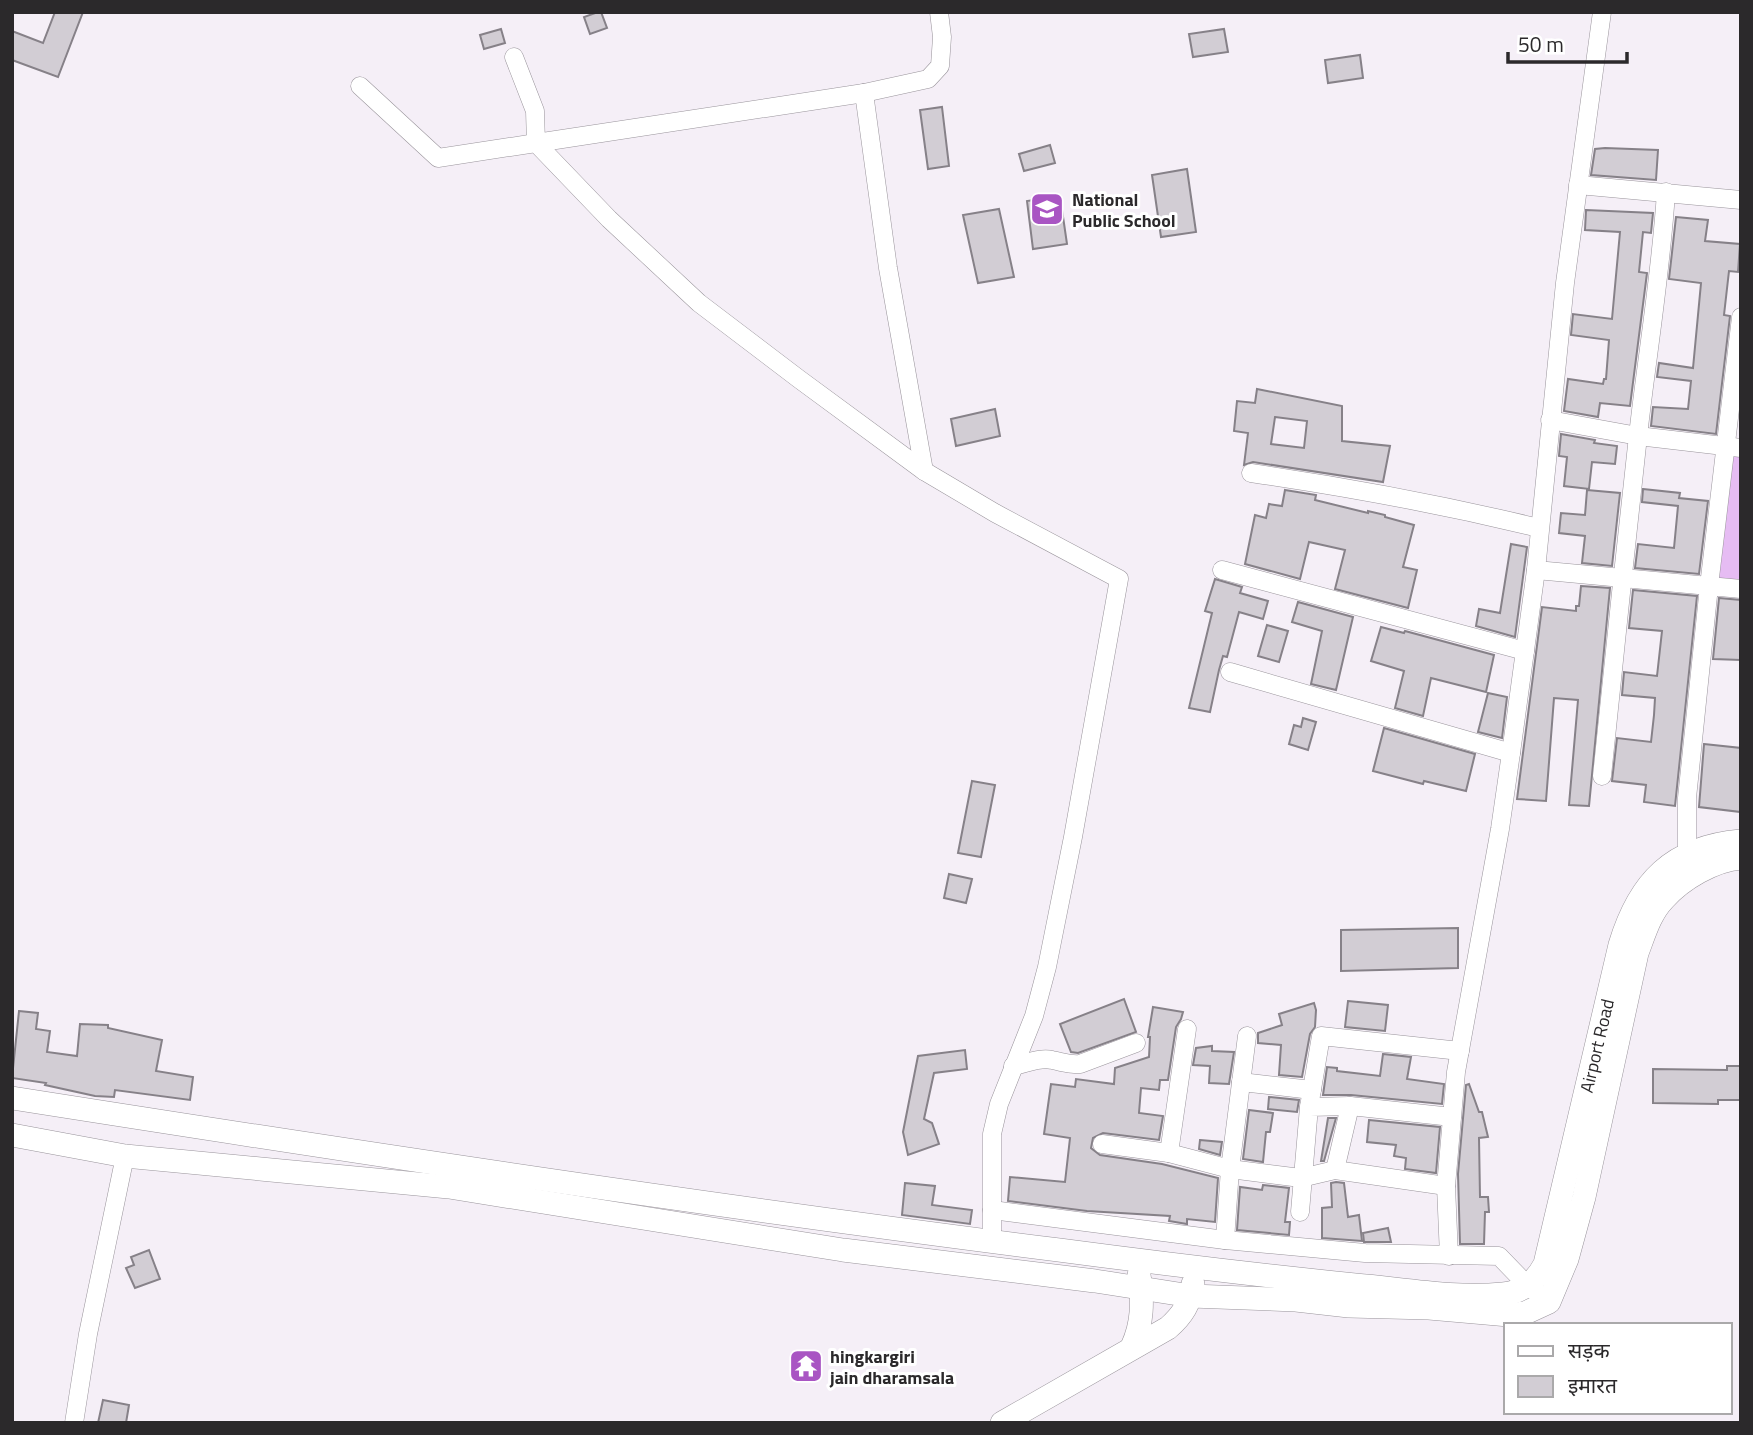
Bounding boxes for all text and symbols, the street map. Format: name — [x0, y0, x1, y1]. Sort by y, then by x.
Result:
scale bar — [1508, 21, 1627, 65]
text: 50 m — [1518, 28, 1564, 60]
place label: National Public School — [1072, 186, 1176, 234]
school or university icon: National Public School — [1028, 190, 1066, 228]
street label: Airport Road — [1572, 996, 1620, 1095]
legend — [1504, 1323, 1732, 1414]
text: सड़क — [1568, 1334, 1610, 1366]
place label: hingkargiri jain dharamsala — [829, 1343, 954, 1391]
temple icon: hingkargiri jain dharamsala — [787, 1347, 825, 1385]
text: इमारत — [1568, 1369, 1618, 1401]

